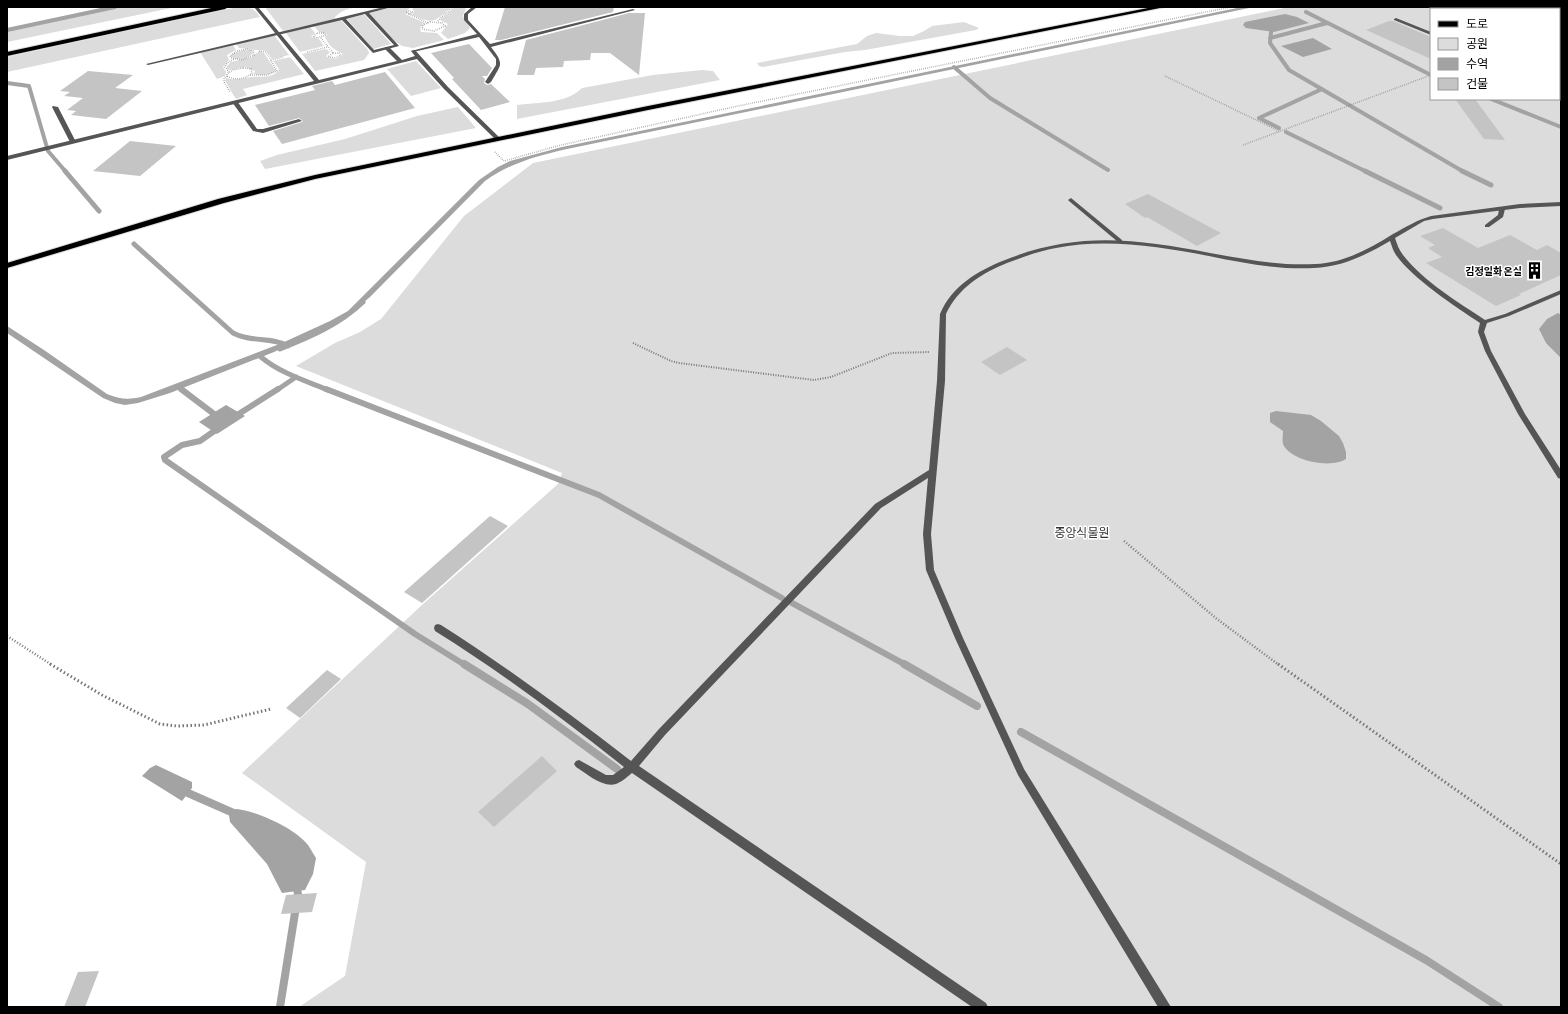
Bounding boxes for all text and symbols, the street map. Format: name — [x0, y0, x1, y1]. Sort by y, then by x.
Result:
legend — [1430, 8, 1560, 100]
text: 도로 — [1466, 18, 1488, 30]
text: 공원 — [1466, 38, 1488, 50]
text: 수역 — [1466, 58, 1488, 70]
text: 건물 — [1466, 78, 1488, 90]
building icon: 김정일화 온실 — [1525, 261, 1545, 281]
place label: 김정일화 온실 — [1465, 266, 1522, 277]
park label: 중앙식물원 — [1054, 527, 1110, 539]

